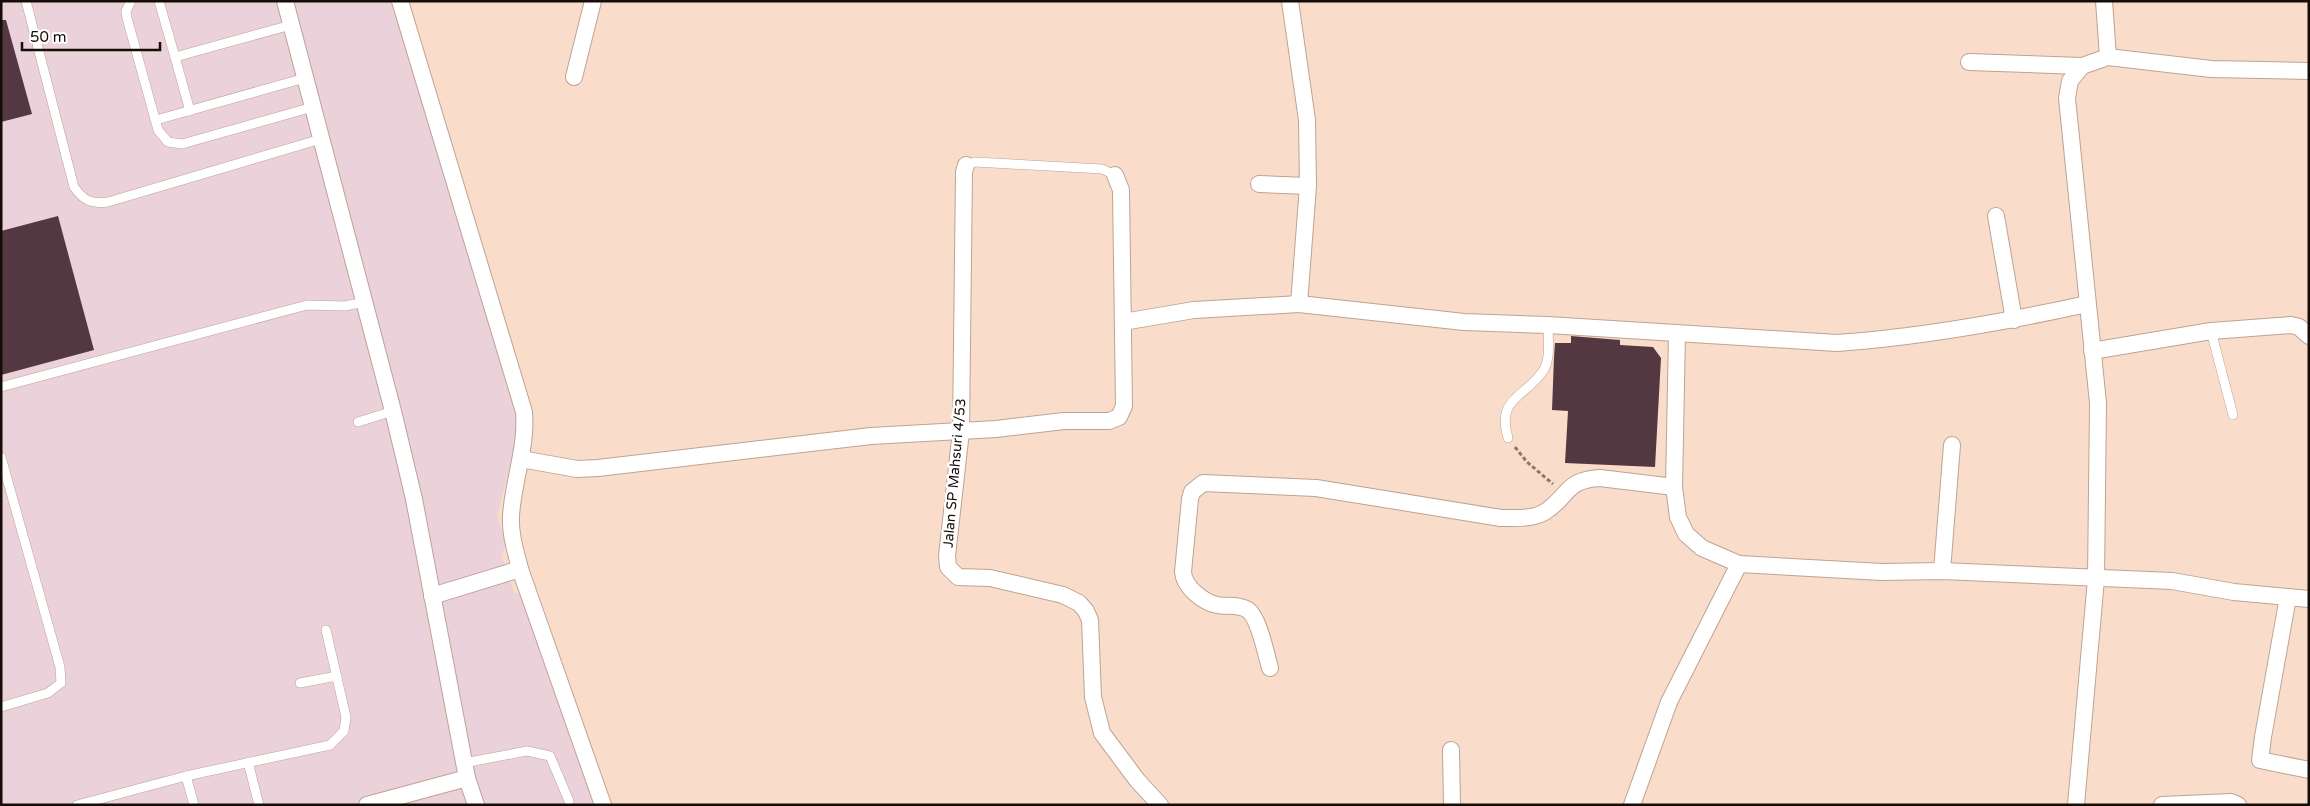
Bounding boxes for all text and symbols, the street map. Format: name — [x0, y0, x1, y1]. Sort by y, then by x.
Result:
scale bar — [22, 20, 160, 52]
text: 50 m — [30, 28, 67, 46]
street label: Jalan SP Mahsuri 4/53 — [940, 398, 969, 548]

